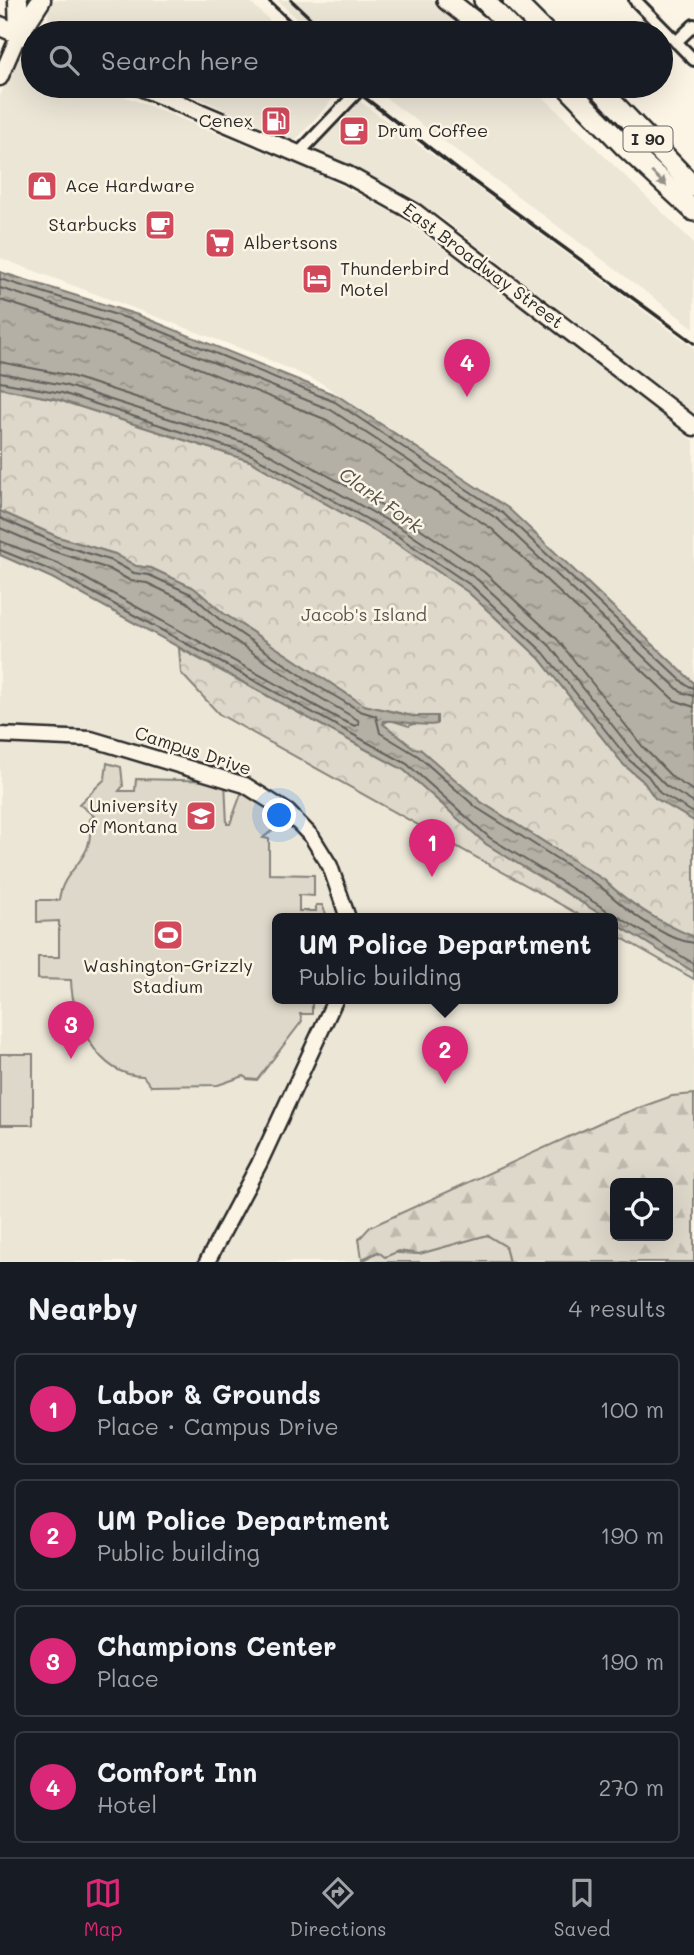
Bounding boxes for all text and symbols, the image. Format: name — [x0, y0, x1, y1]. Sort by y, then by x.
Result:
search box — [21, 21, 673, 98]
icon: search — [45, 41, 83, 79]
text: Search here — [101, 43, 259, 77]
fuel station icon: Cenex — [259, 104, 293, 138]
place label: Cenex — [199, 108, 253, 132]
cafe icon: Drum Coffee — [337, 114, 371, 148]
place label: Drum Coffee — [377, 118, 488, 142]
road number: I 90 — [624, 127, 672, 152]
shop icon: Ace Hardware — [25, 169, 59, 203]
one-way arrow — [650, 170, 667, 186]
place label: Ace Hardware — [65, 173, 195, 197]
street label: East Broadway Street — [398, 197, 569, 333]
cafe icon: Starbucks — [143, 208, 177, 242]
place label: Starbucks — [48, 212, 137, 236]
supermarket icon: Albertsons — [203, 226, 237, 260]
place label: Albertsons — [243, 230, 338, 254]
place label: Thunderbird Motel — [340, 256, 449, 301]
hotel icon: Thunderbird Motel — [300, 262, 334, 296]
pin: 4 — [444, 339, 490, 397]
water label: Clark Fork — [335, 461, 429, 539]
park label: Jacob's Island — [301, 602, 427, 626]
street label: Campus Drive — [132, 720, 255, 780]
place label: University of Montana — [79, 793, 178, 838]
your location — [262, 798, 296, 832]
school or university icon: University of Montana — [184, 799, 218, 833]
pin: 1 — [409, 819, 455, 877]
popup — [272, 913, 618, 1004]
sports icon: Washington-Grizzly Stadium — [151, 918, 185, 952]
text: UM Police Department — [299, 927, 591, 961]
place label: Washington-Grizzly Stadium — [83, 953, 253, 998]
text: Public building — [299, 961, 461, 991]
pin: 3 — [48, 1001, 94, 1059]
pin: 2 — [422, 1026, 468, 1084]
map controls — [610, 1178, 673, 1241]
button: locate — [610, 1178, 673, 1241]
text: Nearby — [28, 1288, 138, 1328]
text: 4 results — [569, 1293, 666, 1323]
text: Labor & Grounds — [97, 1377, 321, 1411]
text: 1 — [48, 1394, 58, 1424]
text: 100 m — [600, 1394, 664, 1424]
text: Place · Campus Drive — [97, 1411, 339, 1441]
text: UM Police Department — [97, 1503, 390, 1537]
text: 2 — [47, 1520, 59, 1550]
text: 190 m — [600, 1520, 664, 1550]
text: Public building — [97, 1537, 260, 1567]
text: Champions Center — [97, 1629, 337, 1663]
text: 3 — [46, 1646, 60, 1676]
text: 190 m — [600, 1646, 664, 1676]
text: Place — [97, 1663, 159, 1693]
text: Comfort Inn — [97, 1755, 257, 1789]
text: 4 — [46, 1772, 60, 1802]
text: 270 m — [599, 1772, 664, 1802]
text: Hotel — [97, 1789, 157, 1819]
tab: Map — [84, 1874, 122, 1941]
tab: Directions — [290, 1874, 386, 1941]
tab: Saved — [554, 1874, 610, 1941]

